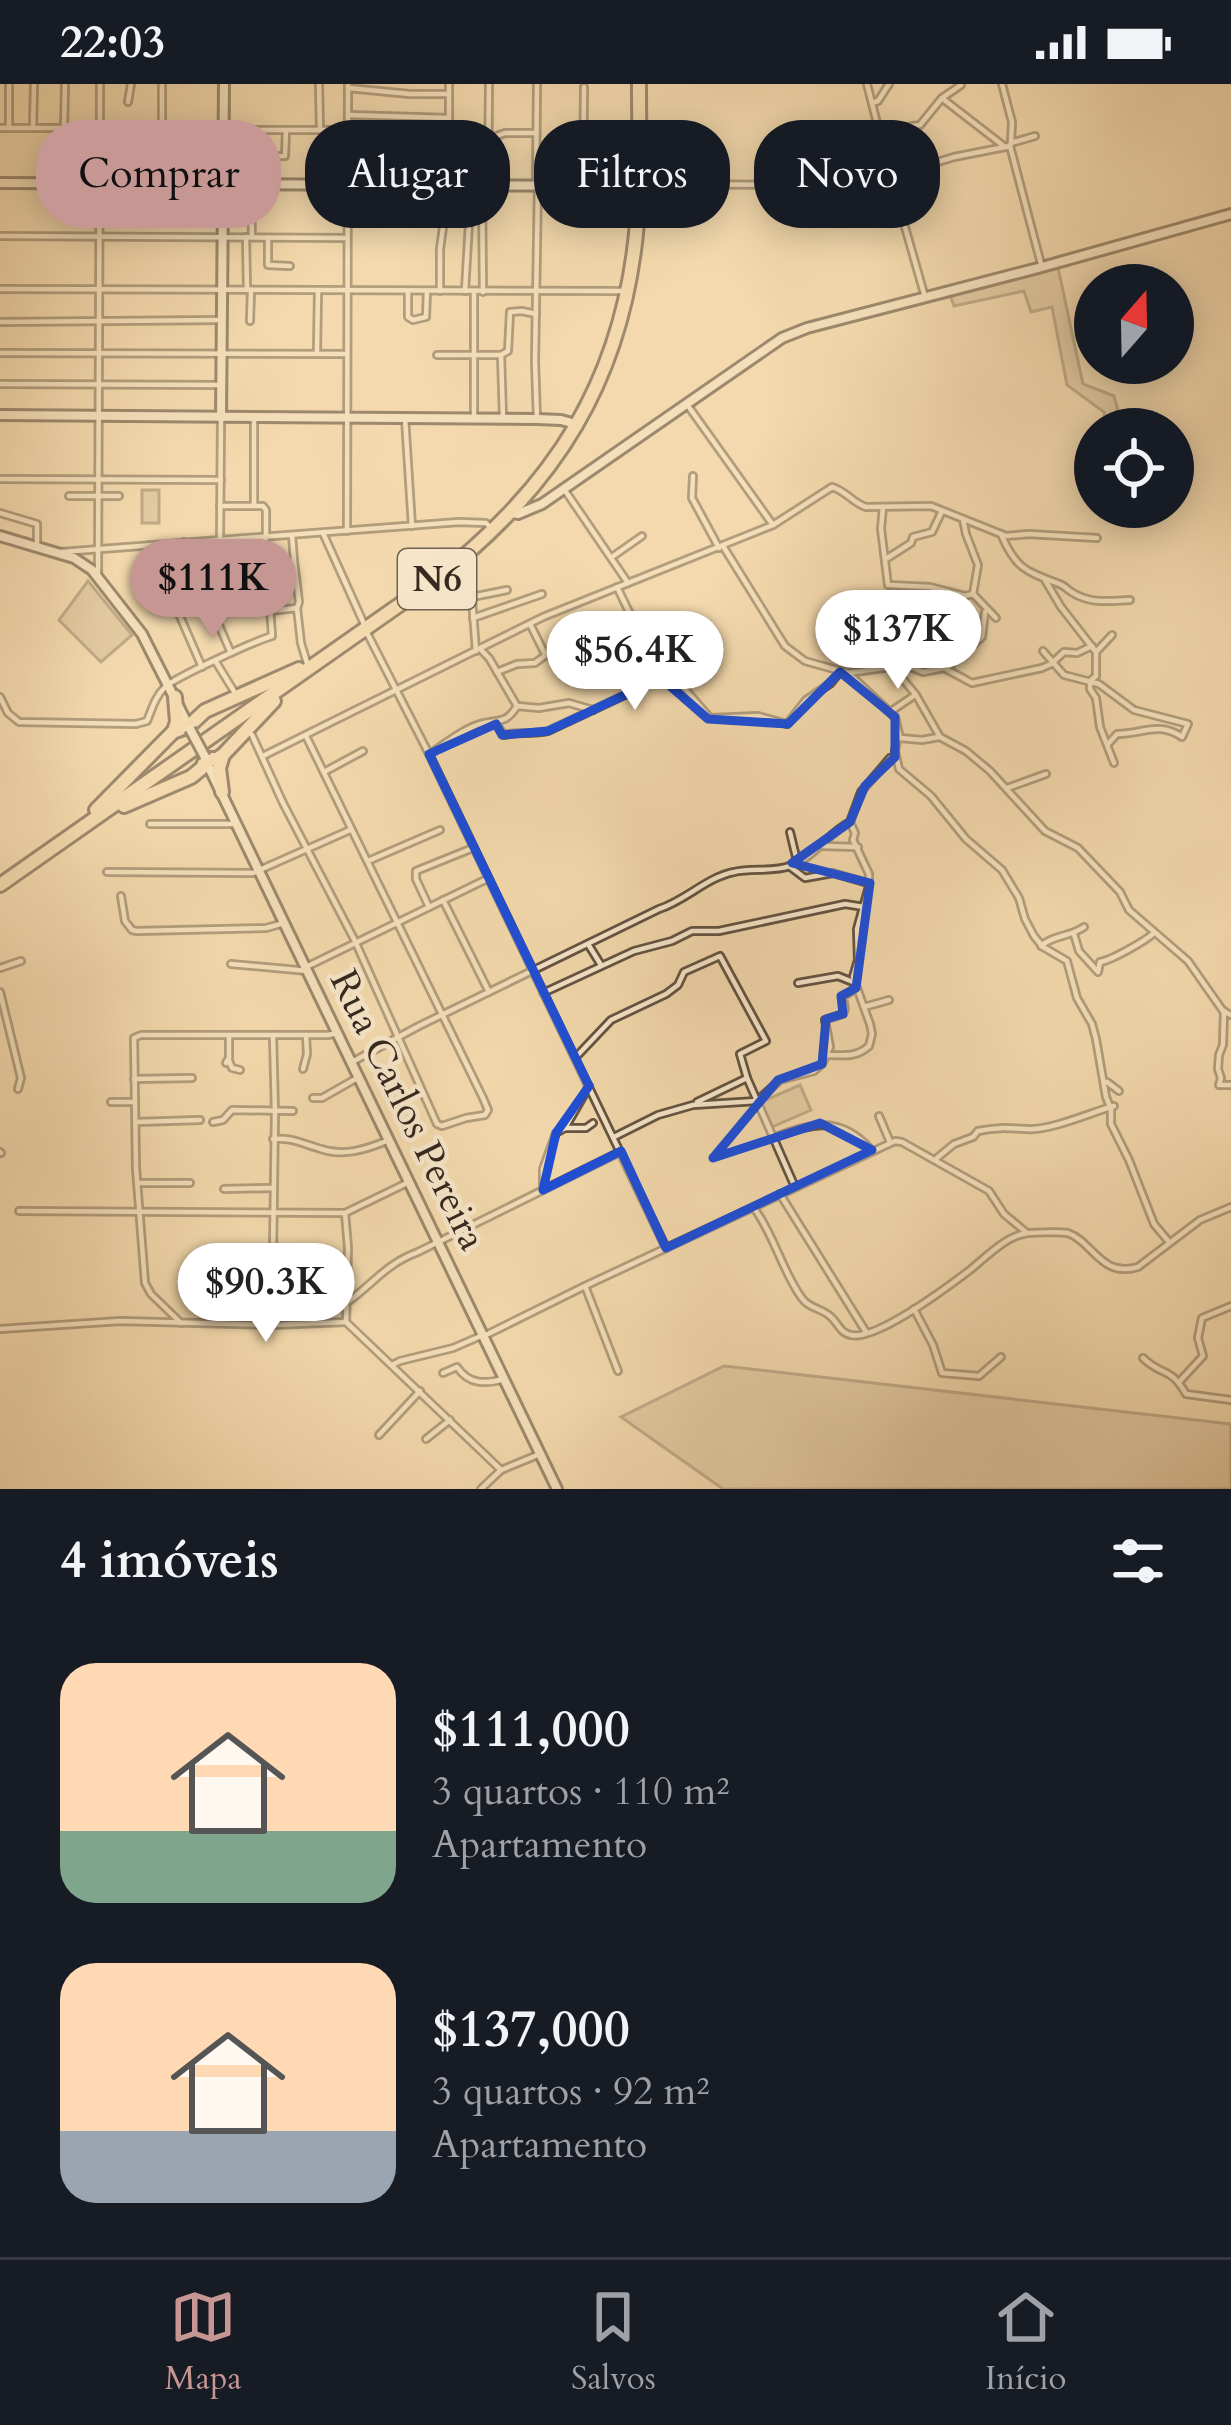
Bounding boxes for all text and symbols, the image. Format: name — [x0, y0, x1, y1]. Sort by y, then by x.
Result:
text: 22:03 — [60, 12, 165, 73]
chip: Comprar — [36, 120, 281, 228]
chip: Alugar — [305, 120, 510, 228]
chip: Filtros — [534, 120, 730, 228]
chip: Novo — [754, 120, 940, 228]
north arrow — [1074, 264, 1194, 384]
map controls — [1074, 264, 1194, 528]
button: locate — [1074, 408, 1194, 528]
pin: $111K — [129, 539, 297, 641]
road number: N6 — [398, 549, 476, 609]
text: $111K — [157, 551, 269, 604]
pin: $137K — [814, 590, 982, 692]
text: $137K — [842, 602, 954, 655]
pin: $56.4K — [537, 611, 733, 713]
text: $56.4K — [574, 623, 696, 676]
street label: Rua Carlos Pereira — [317, 961, 499, 1259]
pin: $90.3K — [168, 1243, 364, 1345]
text: $90.3K — [205, 1255, 327, 1308]
text: 4 imóveis — [60, 1526, 279, 1596]
icon: filters — [1105, 1528, 1171, 1594]
text: $111,000 — [432, 1695, 630, 1765]
icon: home — [156, 1711, 300, 1855]
text: 3 quartos · 110 m² — [432, 1765, 730, 1818]
text: Apartamento — [432, 1818, 647, 1871]
text: $137,000 — [432, 1995, 630, 2065]
icon: home — [156, 2011, 300, 2155]
text: 3 quartos · 92 m² — [432, 2065, 710, 2118]
text: Apartamento — [432, 2118, 647, 2171]
tab: Mapa — [165, 2284, 242, 2401]
tab: Salvos — [571, 2284, 656, 2401]
tab: Início — [985, 2284, 1066, 2401]

